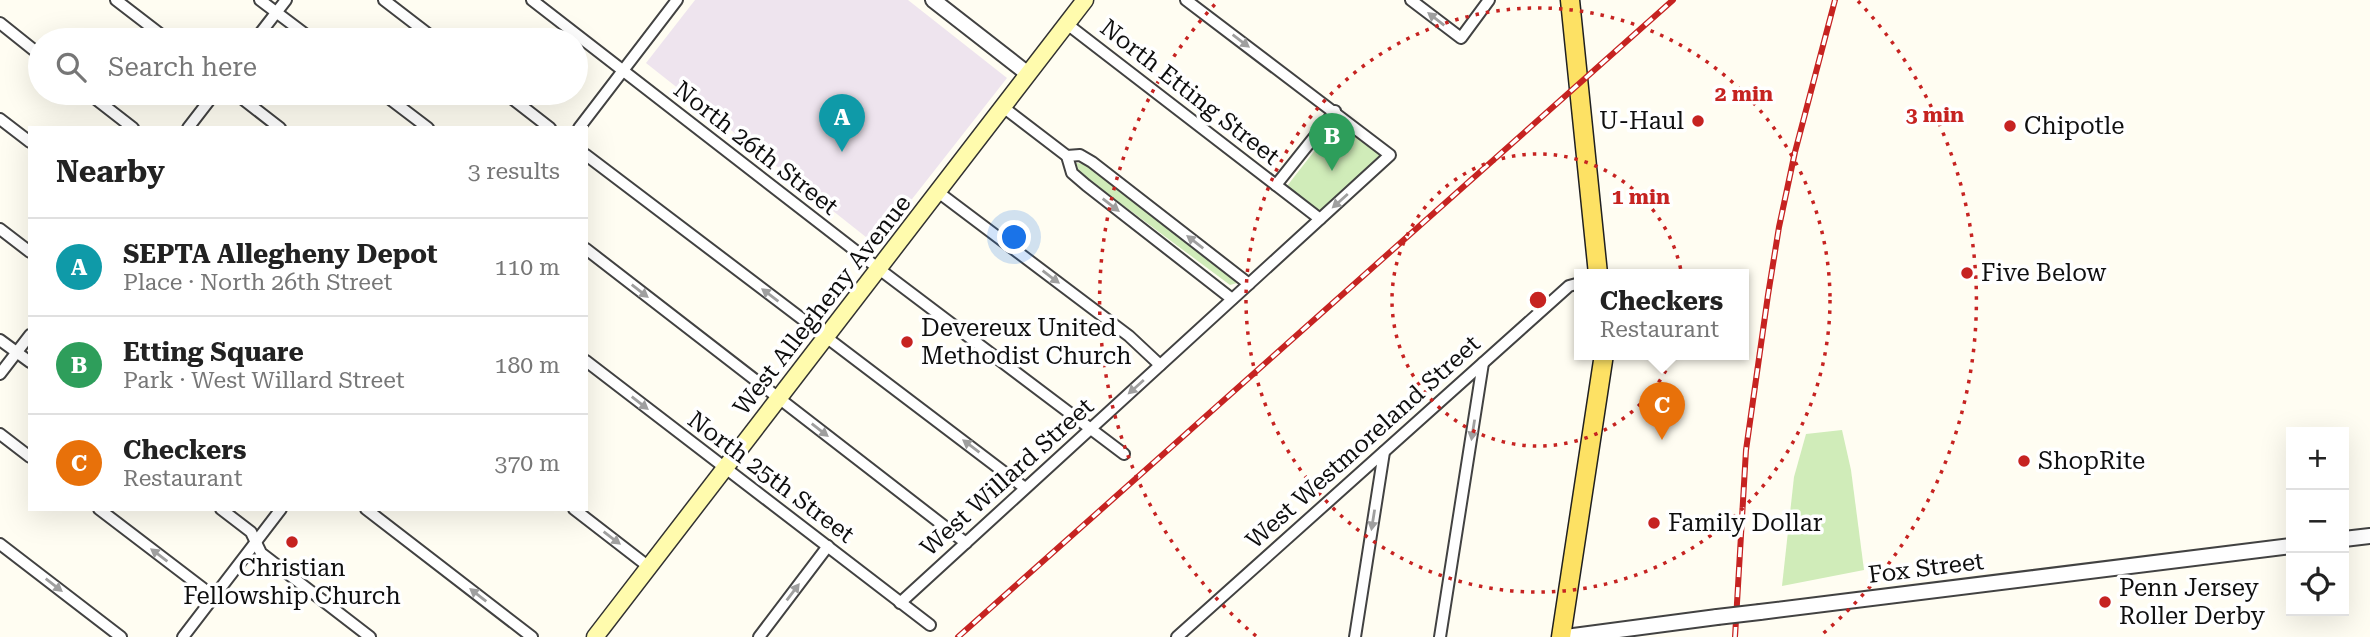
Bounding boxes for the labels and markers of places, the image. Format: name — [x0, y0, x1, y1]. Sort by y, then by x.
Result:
pin: A — [819, 94, 865, 152]
place label: U-Haul — [1599, 107, 1684, 135]
place label: Chipotle — [2024, 112, 2124, 140]
pin: B — [1309, 113, 1355, 171]
marker: U-Haul — [1690, 113, 1706, 129]
marker: Chipotle — [2002, 118, 2018, 134]
place label: Five Below — [1981, 259, 2107, 287]
marker: Five Below — [1959, 265, 1975, 281]
centre of rings — [1526, 288, 1550, 312]
place label: Devereux United Methodist Church — [921, 314, 1132, 370]
marker: Devereux United Methodist Church — [899, 334, 915, 350]
pin: C — [1639, 382, 1685, 440]
place label: ShopRite — [2038, 447, 2145, 475]
marker: ShopRite — [2016, 453, 2032, 469]
place label: Family Dollar — [1668, 509, 1823, 537]
marker: Family Dollar — [1646, 515, 1662, 531]
marker: Christian Fellowship Church — [284, 534, 300, 550]
place label: Christian Fellowship Church — [183, 554, 401, 610]
place label: Penn Jersey Roller Derby — [2119, 574, 2266, 630]
marker: Penn Jersey Roller Derby — [2097, 594, 2113, 610]

